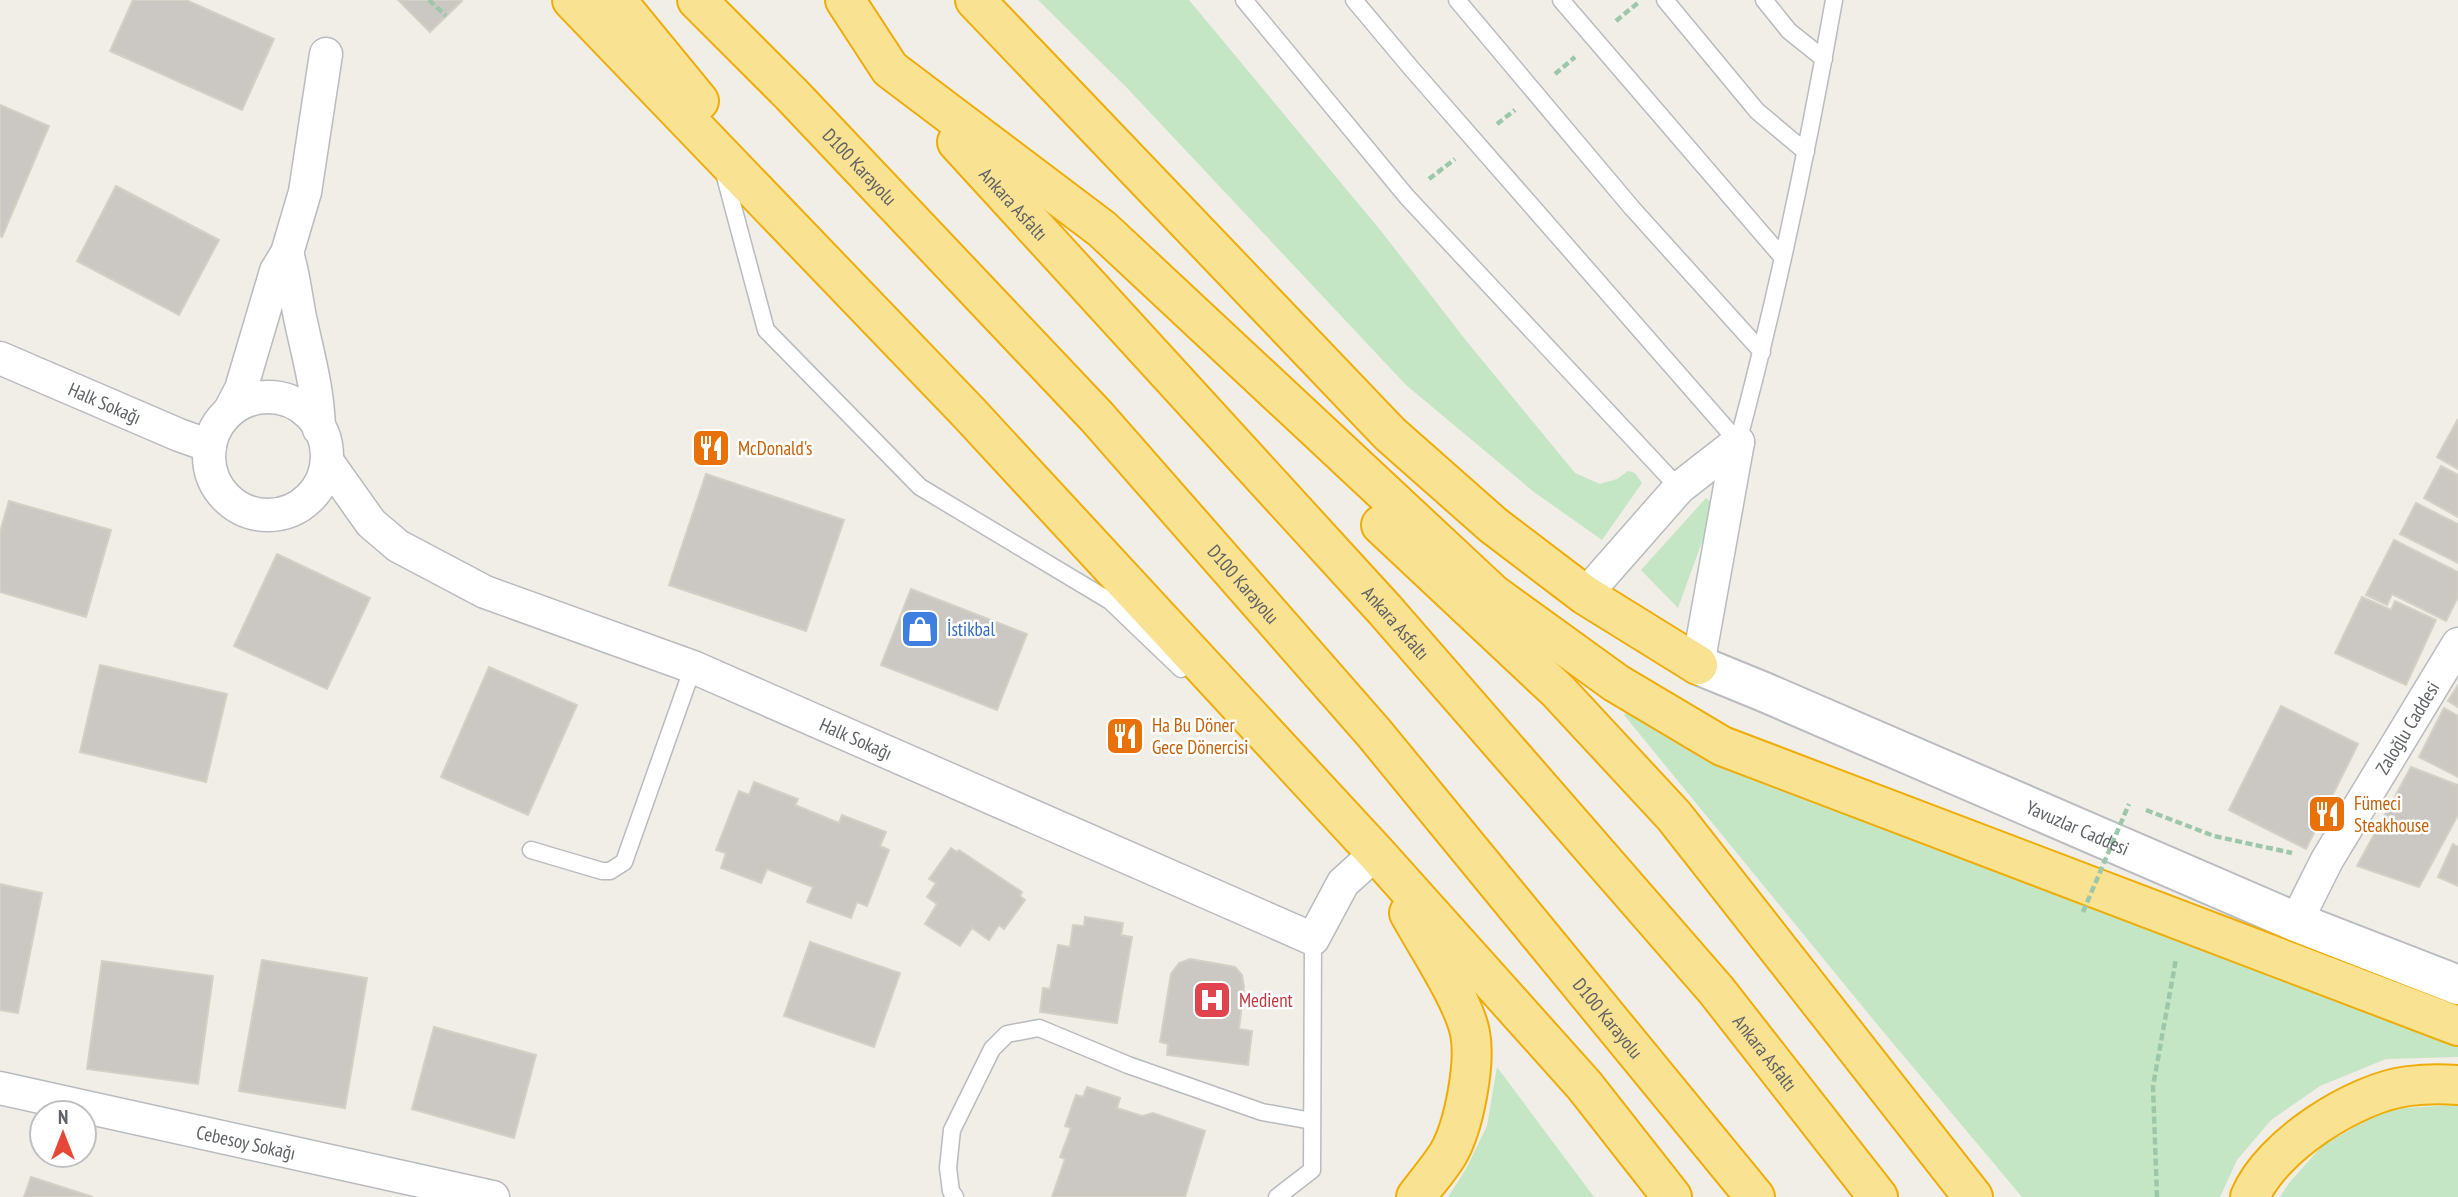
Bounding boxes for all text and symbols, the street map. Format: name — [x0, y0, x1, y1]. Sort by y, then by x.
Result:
street label: D100 Karayolu — [818, 123, 902, 210]
street label: Ankara Asfaltı — [974, 163, 1053, 245]
street label: Halk Sokağı — [65, 377, 145, 429]
restaurant icon: McDonald's — [690, 427, 732, 469]
place label: McDonald's — [738, 436, 813, 460]
street label: D100 Karayolu — [1202, 540, 1284, 628]
street label: Ankara Asfaltı — [1357, 581, 1435, 665]
shop icon: İstikbal — [899, 608, 941, 650]
place label: İstikbal — [947, 617, 995, 641]
street label: Zaloğlu Caddesi — [2370, 677, 2444, 779]
street label: Halk Sokağı — [816, 712, 896, 765]
place label: Ha Bu Döner Gece Dönercisi — [1152, 713, 1248, 759]
restaurant icon: Ha Bu Döner Gece Dönercisi — [1104, 715, 1146, 757]
place label: Fümeci Steakhouse — [2354, 791, 2429, 837]
restaurant icon: Fümeci Steakhouse — [2306, 793, 2348, 835]
street label: Yavuzlar Caddesi — [2022, 795, 2133, 860]
street label: D100 Karayolu — [1568, 973, 1648, 1063]
hospital icon: Medient — [1191, 979, 1233, 1021]
place label: Medient — [1239, 988, 1293, 1012]
street label: Ankara Asfaltı — [1728, 1010, 1803, 1096]
north arrow — [28, 1099, 98, 1169]
text: N — [58, 1105, 68, 1129]
street label: Cebesoy Sokağı — [194, 1120, 298, 1165]

